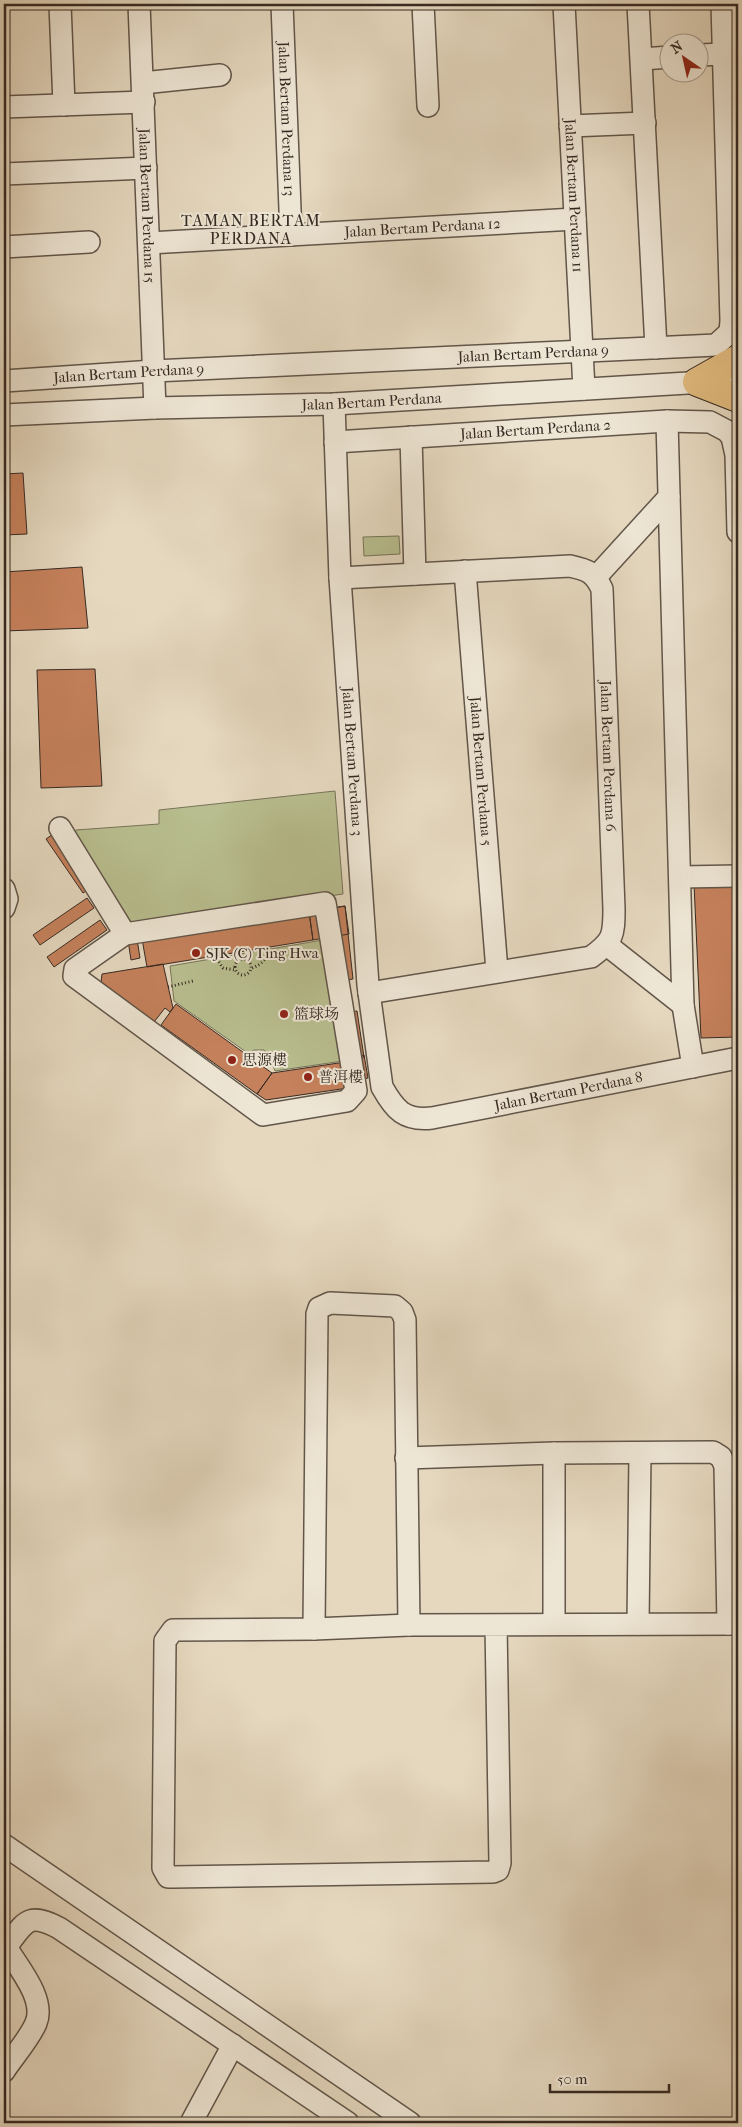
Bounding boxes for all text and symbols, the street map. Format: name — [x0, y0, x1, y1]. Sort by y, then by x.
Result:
north arrow — [660, 32, 710, 82]
text: N — [668, 37, 686, 58]
street label: Jalan Bertam Perdana 13 — [274, 40, 298, 197]
street label: Jalan Bertam Perdana 11 — [561, 117, 587, 273]
street label: Jalan Bertam Perdana 15 — [135, 127, 159, 284]
district label: TAMAN BERTAM PERDANA — [181, 211, 321, 248]
street label: Jalan Bertam Perdana 12 — [343, 214, 501, 241]
street label: Jalan Bertam Perdana 9 — [456, 341, 609, 366]
street label: Jalan Bertam Perdana 9 — [52, 360, 205, 387]
street label: Jalan Bertam Perdana — [301, 389, 443, 414]
street label: Jalan Bertam Perdana 2 — [459, 416, 612, 443]
street label: Jalan Bertam Perdana 6 — [596, 679, 620, 833]
street label: Jalan Bertam Perdana 3 — [338, 685, 367, 837]
street label: Jalan Bertam Perdana 5 — [466, 695, 496, 847]
place label: SJK (C) Ting Hwa — [206, 944, 320, 962]
marker: SJK (C) Ting Hwa — [190, 947, 202, 959]
place label: 篮球场 — [294, 1005, 339, 1023]
marker: 篮球场 — [278, 1008, 290, 1020]
place label: 思源樓 — [242, 1051, 287, 1069]
marker: 思源樓 — [226, 1054, 238, 1066]
place label: 普洱樓 — [318, 1068, 363, 1086]
street label: Jalan Bertam Perdana 8 — [492, 1068, 644, 1115]
marker: 普洱樓 — [302, 1071, 314, 1083]
scale bar — [550, 2062, 668, 2094]
text: 50 m — [557, 2070, 588, 2088]

